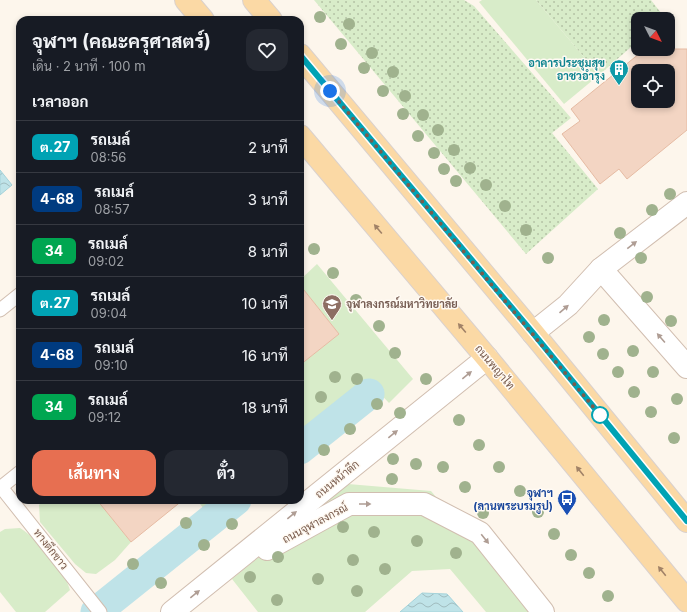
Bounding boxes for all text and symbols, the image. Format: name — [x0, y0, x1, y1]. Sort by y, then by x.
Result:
north arrow — [631, 12, 675, 56]
map controls — [631, 12, 675, 108]
button: heart — [246, 29, 288, 71]
text: จุฬาฯ (คณะครุศาสตร์) — [32, 30, 211, 53]
place label: อาคารประชุมสุข อาชวอำรุง — [528, 56, 605, 84]
text: เดิน · 2 นาที · 100 m — [32, 58, 146, 74]
building icon: อาคารประชุมสุข อาชวอำรุง — [608, 58, 630, 86]
button: locate — [631, 64, 675, 108]
your location — [320, 81, 340, 101]
text: เวลาออก — [32, 92, 89, 111]
text: รถเมล์ — [90, 130, 130, 149]
text: ต.27 — [40, 138, 70, 155]
text: 2 นาที — [248, 138, 288, 157]
text: 08:56 — [90, 149, 126, 165]
text: รถเมล์ — [94, 182, 134, 201]
text: 4-68 — [40, 190, 74, 207]
text: 3 นาที — [248, 190, 288, 209]
text: 08:57 — [94, 201, 129, 217]
one-way arrow — [374, 223, 383, 234]
text: รถเมล์ — [88, 234, 128, 253]
one-way arrow — [627, 241, 638, 250]
text: 34 — [45, 242, 63, 259]
text: 8 นาที — [248, 242, 288, 261]
text: 09:02 — [88, 253, 124, 269]
text: รถเมล์ — [90, 286, 130, 305]
school or university icon: จุฬาลงกรณ์มหาวิทยาลัย — [321, 293, 343, 321]
text: ต.27 — [40, 294, 70, 311]
text: 10 นาที — [242, 294, 288, 313]
place label: จุฬาลงกรณ์มหาวิทยาลัย — [346, 296, 458, 312]
text: 09:04 — [90, 305, 127, 321]
one-way arrow — [559, 305, 568, 314]
one-way arrow — [457, 323, 466, 334]
one-way arrow — [657, 332, 666, 343]
text: รถเมล์ — [94, 338, 134, 357]
street label: ถนนพญาไท — [472, 341, 519, 392]
text: 4-68 — [40, 346, 74, 363]
text: 16 นาที — [242, 346, 288, 365]
text: 09:10 — [94, 357, 128, 373]
one-way arrow — [461, 370, 472, 379]
text: รถเมล์ — [88, 390, 128, 409]
text: 34 — [45, 398, 63, 415]
text: 18 นาที — [242, 398, 288, 417]
unlabelled marker — [591, 406, 609, 424]
text: 09:12 — [88, 409, 121, 425]
one-way arrow — [388, 429, 399, 438]
button: เส้นทาง — [32, 450, 156, 496]
button: ตั๋ว — [164, 450, 288, 496]
street label: ถนนหน้าตึก — [312, 457, 362, 501]
one-way arrow — [575, 465, 584, 476]
place label: จุฬาฯ (ลานพระบรมรูป) — [473, 486, 553, 514]
bus stop icon: จุฬาฯ (ลานพระบรมรูป) — [556, 488, 578, 516]
street label: ถนนจุฬาลงกรณ์ — [279, 499, 351, 548]
one-way arrow — [359, 501, 372, 507]
one-way arrow — [287, 511, 298, 520]
street label: ทางตึกขาว — [31, 526, 71, 572]
one-way arrow — [481, 534, 489, 545]
one-way arrow — [658, 566, 667, 577]
one-way arrow — [190, 589, 201, 598]

